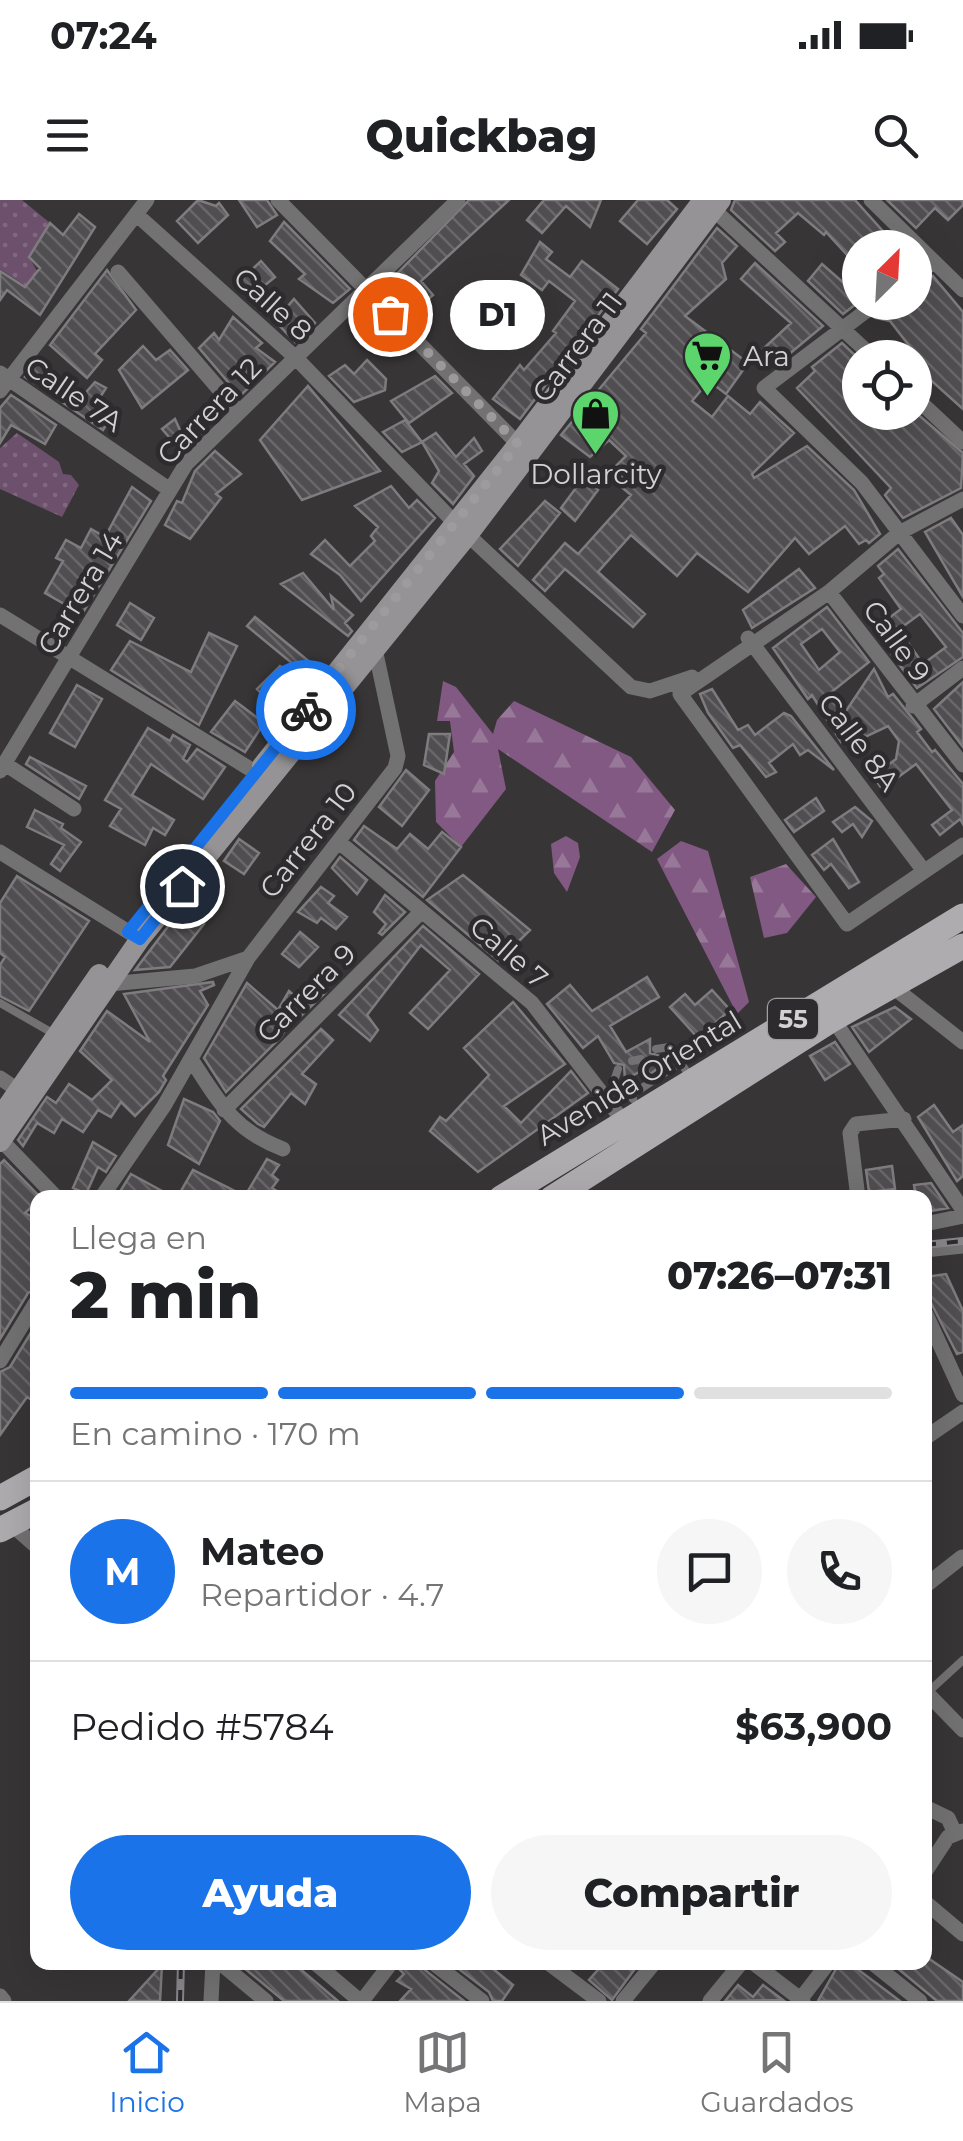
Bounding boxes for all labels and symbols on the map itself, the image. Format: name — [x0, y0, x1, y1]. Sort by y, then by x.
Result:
north arrow — [842, 230, 932, 320]
street label: Calle 8 — [227, 260, 319, 348]
pin — [348, 272, 433, 357]
callout: D1 — [450, 279, 545, 349]
street label: Carrera 11 — [525, 285, 629, 409]
supermarket icon: Ara — [682, 330, 734, 398]
place label: Ara — [743, 339, 790, 373]
street label: Calle 7A — [19, 349, 130, 439]
street label: Carrera 12 — [150, 351, 268, 471]
shop icon: Dollarcity — [570, 388, 622, 456]
place label: Dollarcity — [530, 457, 663, 491]
street label: Carrera 14 — [30, 525, 130, 661]
street label: Calle 9 — [856, 594, 938, 688]
courier — [256, 660, 356, 760]
street label: Calle 8A — [811, 687, 907, 798]
street label: Carrera 10 — [252, 775, 364, 905]
pin — [140, 844, 225, 929]
street label: Calle 7 — [463, 909, 555, 995]
street label: Carrera 9 — [249, 936, 363, 1050]
road number: 55 — [768, 999, 818, 1039]
street label: Avenida Oriental — [530, 1003, 748, 1153]

